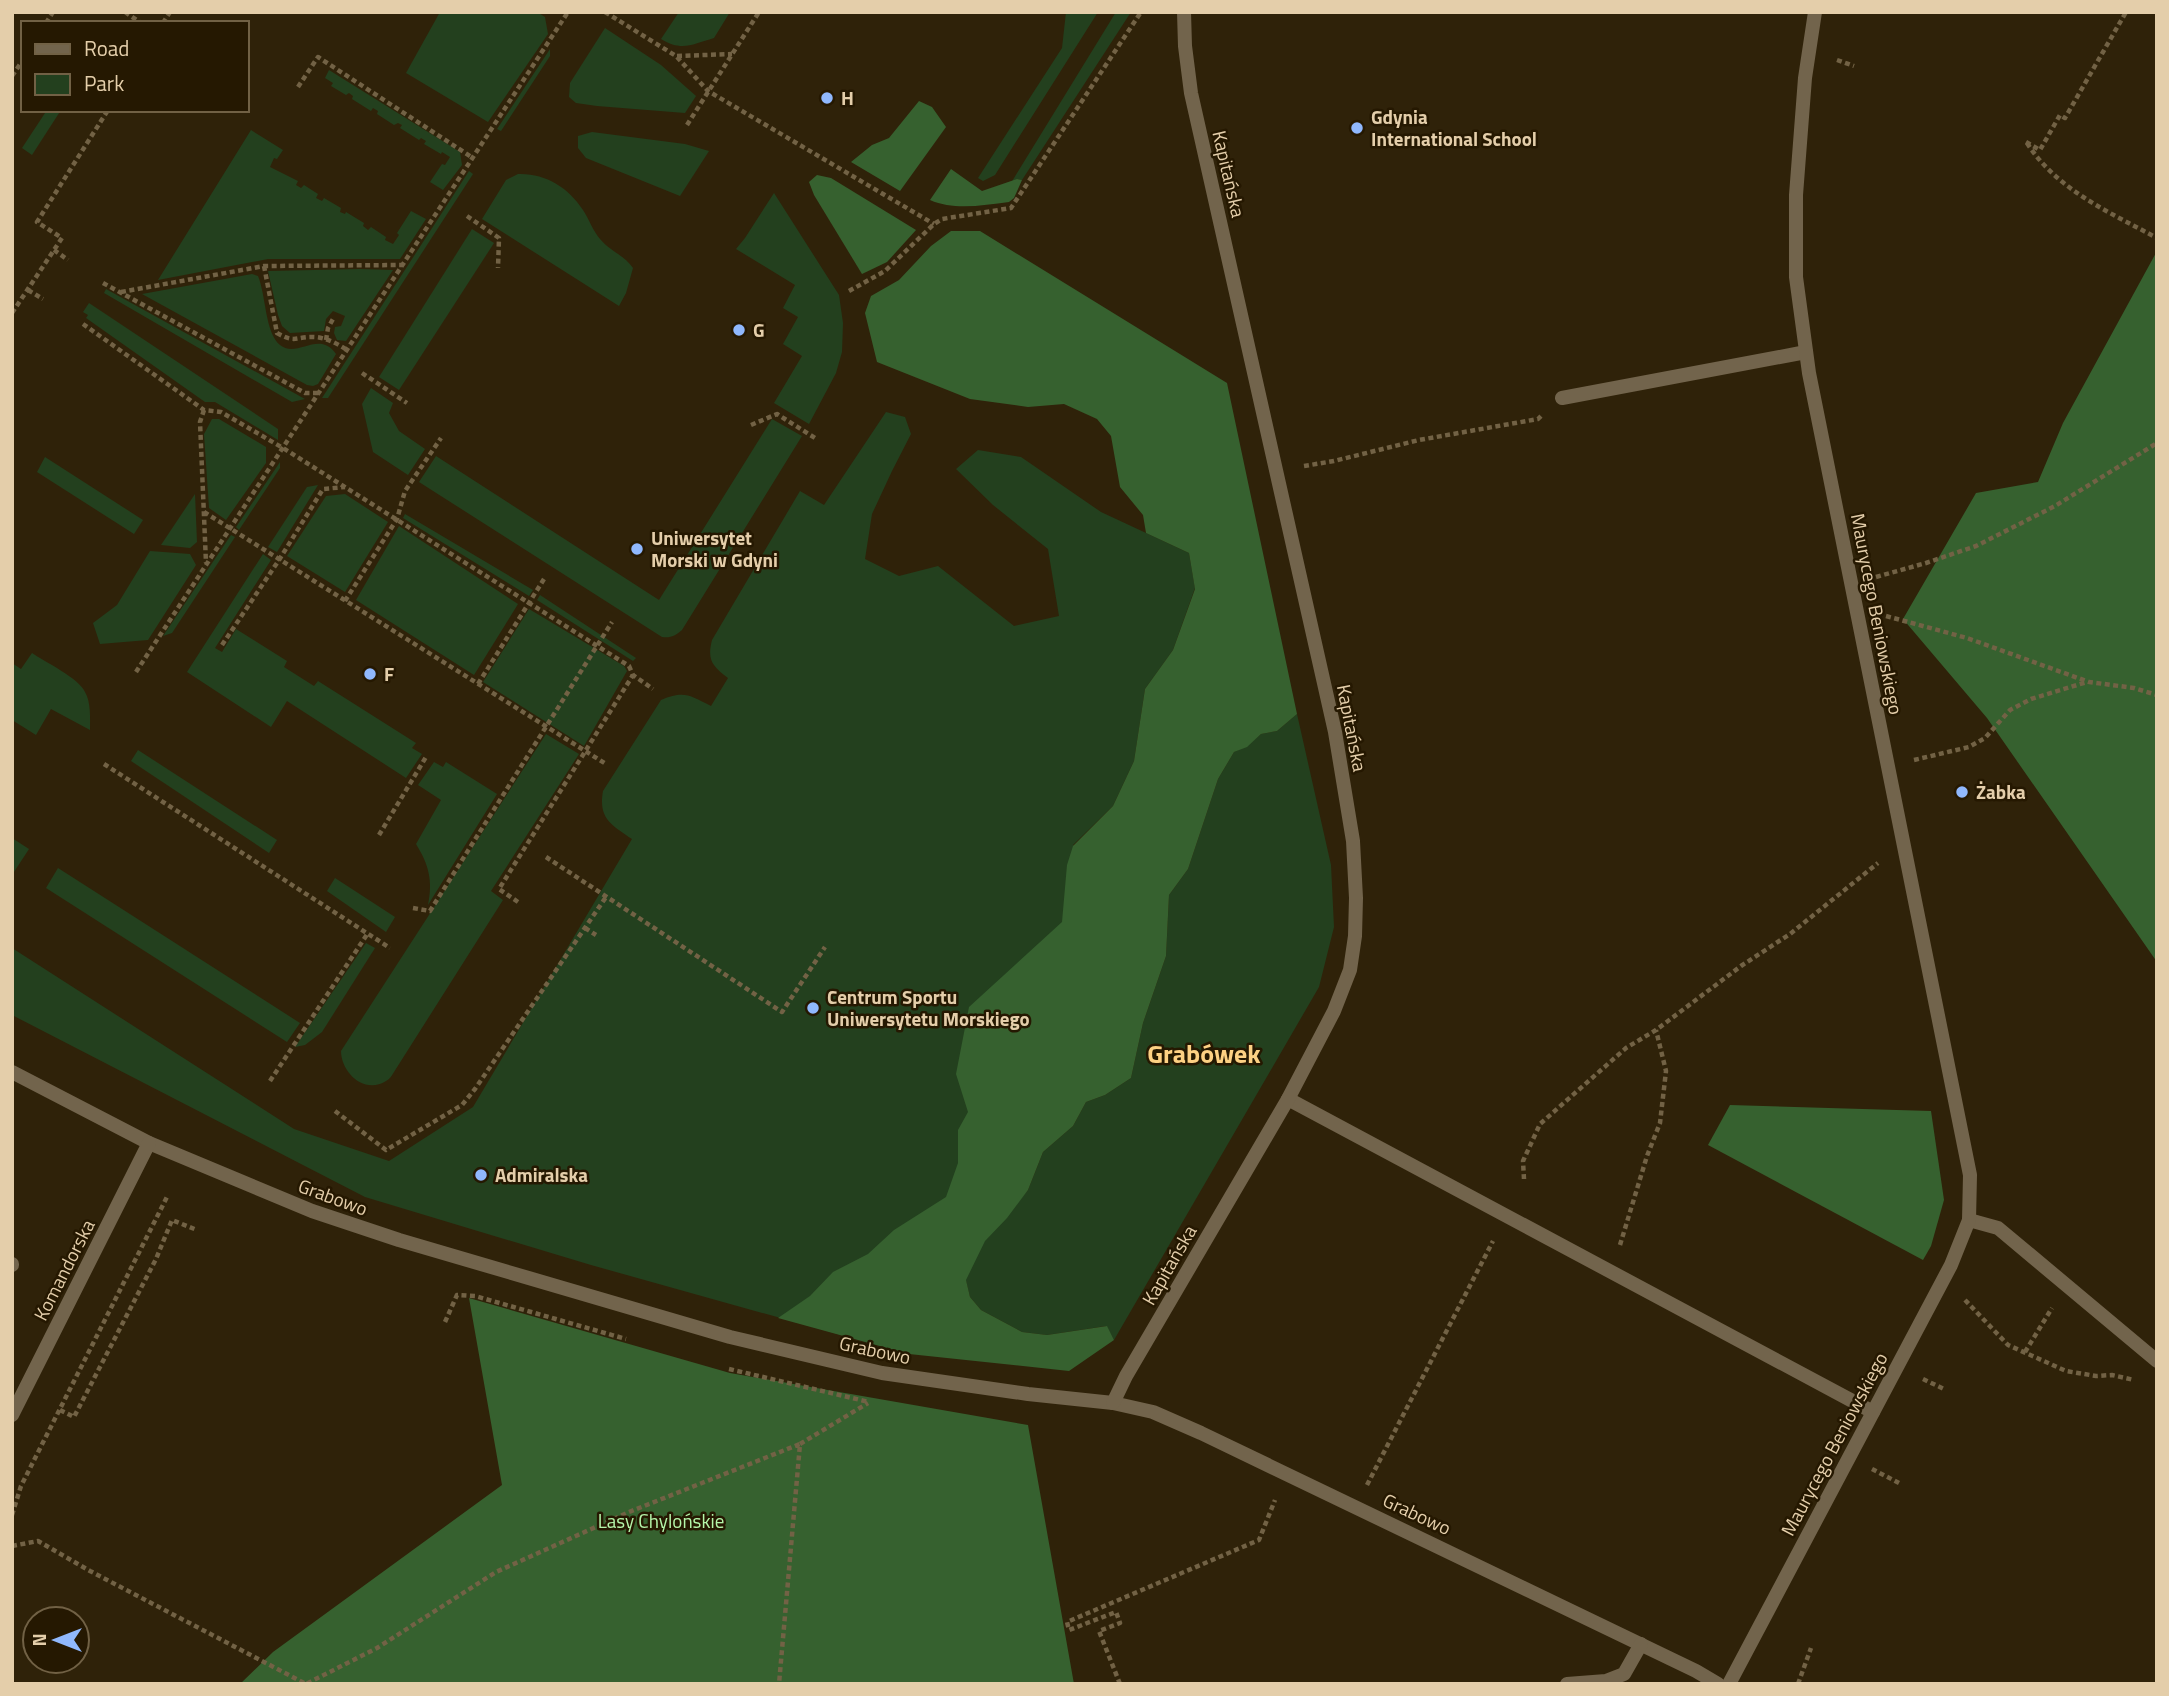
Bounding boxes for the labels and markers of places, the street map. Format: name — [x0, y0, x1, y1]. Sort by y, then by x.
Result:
place label: H — [841, 83, 854, 112]
marker: H — [819, 90, 835, 106]
place label: Gdynia International School — [1371, 102, 1537, 153]
marker: Gdynia International School — [1349, 120, 1365, 136]
place label: G — [753, 315, 765, 344]
marker: G — [731, 322, 747, 338]
place label: Uniwersytet Morski w Gdyni — [651, 523, 778, 574]
marker: Uniwersytet Morski w Gdyni — [629, 541, 645, 557]
place label: F — [384, 659, 394, 688]
marker: F — [362, 666, 378, 682]
place label: Żabka — [1976, 777, 2026, 806]
marker: Żabka — [1954, 784, 1970, 800]
place label: Centrum Sportu Uniwersytetu Morskiego — [827, 982, 1030, 1033]
marker: Centrum Sportu Uniwersytetu Morskiego — [805, 1000, 821, 1016]
place label: Admiralska — [495, 1160, 588, 1189]
marker: Admiralska — [473, 1167, 489, 1183]

